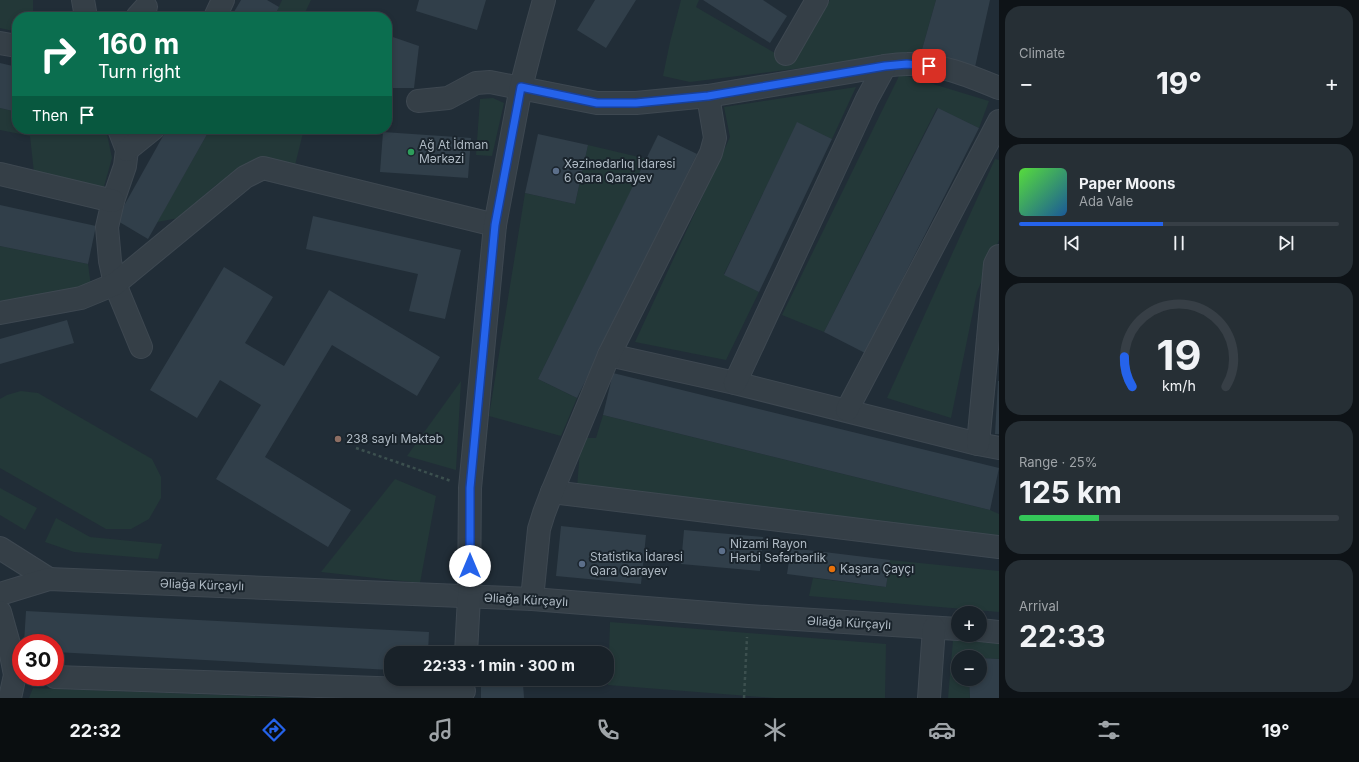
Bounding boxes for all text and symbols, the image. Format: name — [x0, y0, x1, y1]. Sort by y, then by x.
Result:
text: 160 m — [98, 27, 179, 61]
icon: right — [32, 28, 84, 80]
text: Climate — [1019, 45, 1065, 61]
pin — [912, 49, 946, 83]
icon: arrive — [918, 55, 940, 77]
text: Turn right — [98, 61, 181, 82]
text: 19° — [1156, 65, 1202, 101]
text: − — [1019, 70, 1034, 96]
text: + — [1324, 70, 1339, 96]
icon: arrive — [76, 104, 98, 126]
text: Then — [32, 106, 68, 125]
place label: Ağ At İdman Mərkəzi — [419, 137, 488, 166]
marker: Ağ At İdman Mərkəzi — [406, 147, 416, 157]
place label: Xəzinədarlıq İdarəsi 6 Qara Qarayev — [564, 156, 676, 185]
marker: Xəzinədarlıq İdarəsi 6 Qara Qarayev — [551, 166, 561, 176]
text: Paper Moons — [1079, 174, 1175, 193]
text: Ada Vale — [1079, 193, 1133, 209]
icon: previous — [1061, 232, 1083, 254]
icon: pause — [1168, 232, 1190, 254]
icon: next — [1275, 232, 1297, 254]
text: 19 — [1157, 330, 1201, 380]
text: km/h — [1162, 377, 1196, 394]
place label: 238 saylı Məktəb — [346, 431, 443, 446]
marker: 238 saylı Məktəb — [333, 434, 343, 444]
text: Range · 25% — [1019, 454, 1098, 470]
text: 125 km — [1019, 474, 1122, 510]
place label: Nizami Rayon Hərbi Səfərbərlik — [730, 536, 827, 565]
position arrow — [449, 545, 491, 587]
marker: Nizami Rayon Hərbi Səfərbərlik — [717, 546, 727, 556]
place label: Statistika İdarəsi Qara Qarayev — [590, 549, 683, 578]
marker: Statistika İdarəsi Qara Qarayev — [577, 559, 587, 569]
place label: Kaşara Çayçı — [840, 561, 914, 576]
marker: Kaşara Çayçı — [827, 564, 837, 574]
street label: Əliağa Kürçaylı — [160, 576, 244, 593]
street label: Əliağa Kürçaylı — [484, 590, 568, 609]
text: Arrival — [1019, 598, 1059, 614]
map controls — [951, 606, 987, 686]
button: + — [951, 606, 987, 642]
street label: Əliağa Kürçaylı — [807, 613, 891, 632]
text: 22:33 — [1019, 618, 1106, 654]
speed limit sign: 30 — [12, 634, 64, 686]
button: − — [951, 650, 987, 686]
text: 22:33 · 1 min · 300 m — [423, 656, 575, 675]
icon: directions — [260, 716, 288, 744]
icon: music — [427, 716, 455, 744]
icon: phone — [594, 716, 622, 744]
icon: climate — [761, 716, 789, 744]
icon: car — [928, 716, 956, 744]
icon: filters — [1095, 716, 1123, 744]
text: 22:32 — [69, 720, 121, 741]
text: 19° — [1262, 720, 1289, 741]

